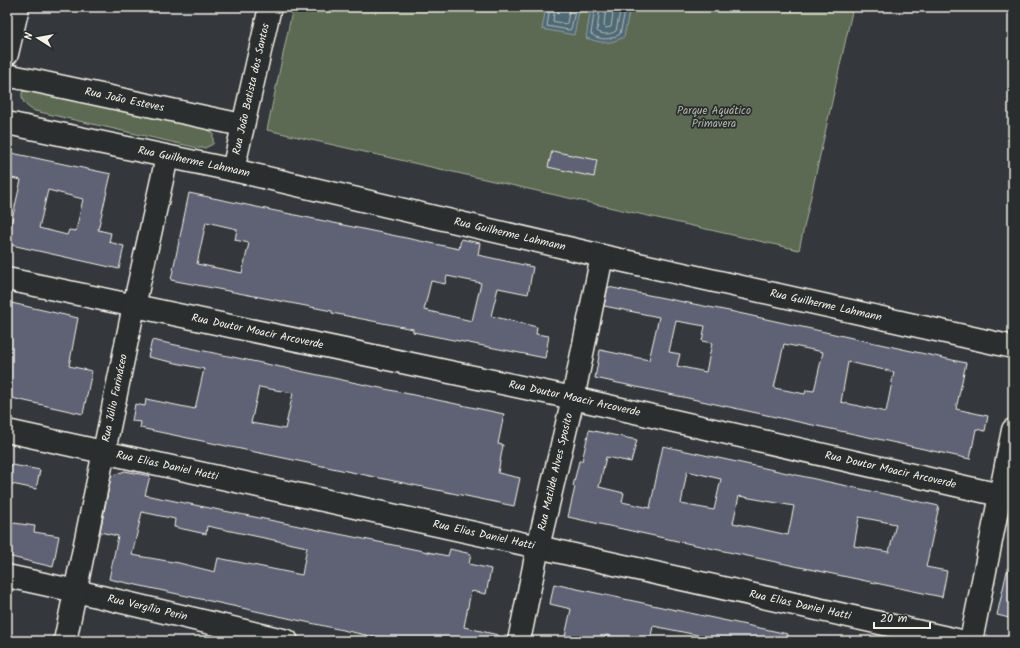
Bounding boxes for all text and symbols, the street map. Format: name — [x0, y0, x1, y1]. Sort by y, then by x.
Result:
north arrow — [18, 18, 58, 58]
street label: Rua João Batista dos Santos — [228, 21, 275, 156]
text: N — [20, 31, 39, 41]
street label: Rua João Esteves — [83, 83, 166, 117]
park label: Parque Aquático Primavera — [677, 102, 751, 133]
street label: Rua Guilherme Lahmann — [136, 141, 252, 183]
street label: Rua Guilherme Lahmann — [452, 213, 567, 256]
street label: Rua Guilherme Lahmann — [768, 284, 884, 327]
street label: Rua Doutor Moacir Arcoverde — [190, 309, 325, 354]
street label: Rua Júlio Farináceo — [97, 352, 133, 444]
street label: Rua Doutor Moacir Arcoverde — [507, 376, 642, 422]
street label: Rua Matilde Alves Sposito — [533, 411, 578, 533]
street label: Rua Elias Daniel Hatti — [115, 446, 220, 486]
street label: Rua Doutor Moacir Arcoverde — [823, 446, 958, 494]
street label: Rua Elias Daniel Hatti — [431, 515, 537, 555]
street label: Rua Elias Daniel Hatti — [747, 585, 853, 625]
street label: Rua Vergílio Perin — [106, 590, 189, 626]
scale bar — [874, 604, 930, 630]
text: 20 m — [880, 609, 908, 628]

